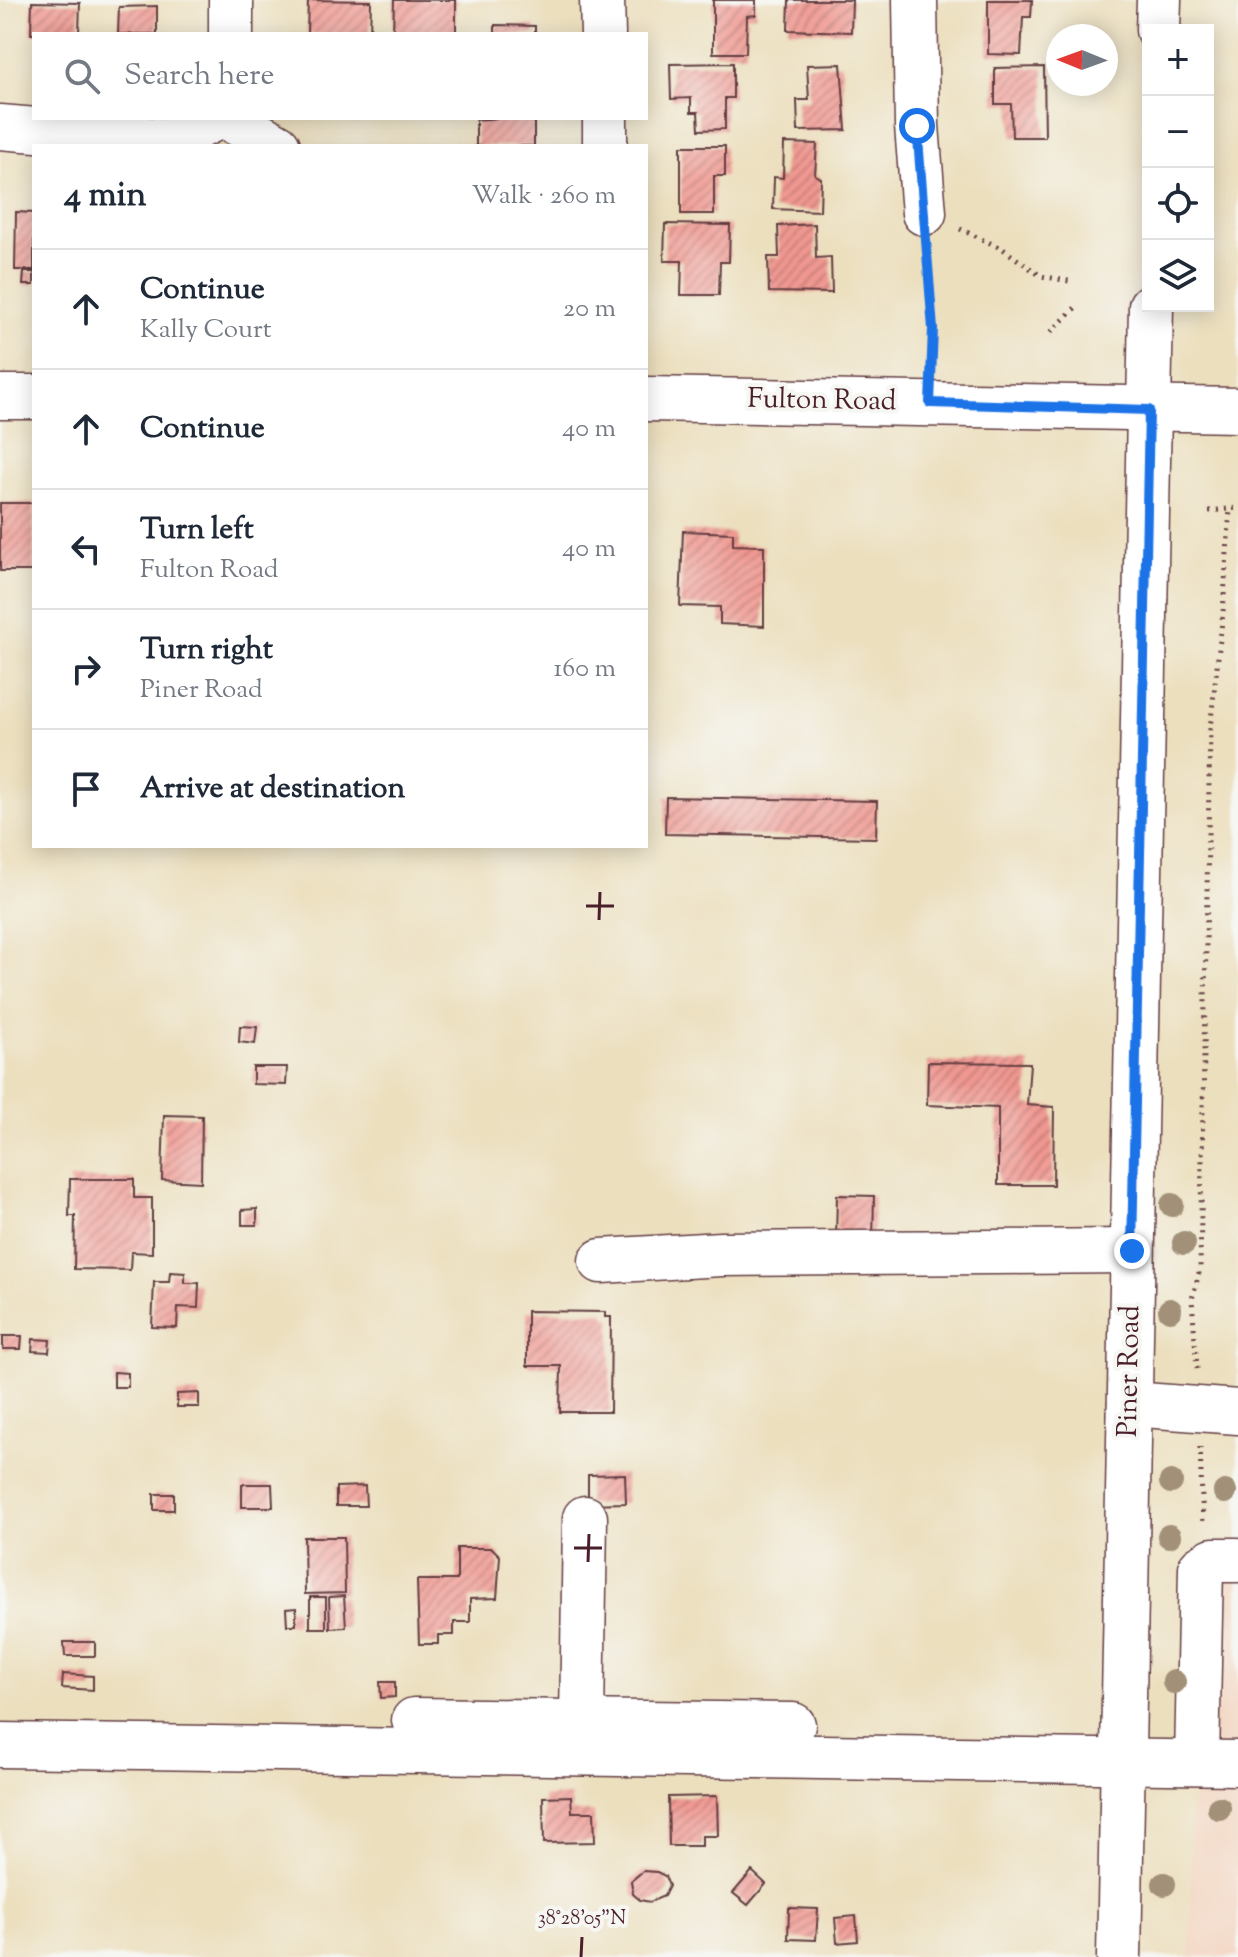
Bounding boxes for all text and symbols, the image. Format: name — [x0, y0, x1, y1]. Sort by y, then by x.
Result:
north arrow — [1046, 24, 1118, 96]
map controls — [1142, 24, 1214, 312]
button: + — [1142, 24, 1214, 96]
search box — [32, 32, 648, 120]
icon: search — [60, 54, 104, 98]
text: Search here — [124, 55, 274, 98]
button: − — [1142, 96, 1214, 168]
route start — [899, 108, 935, 144]
button: locate — [1142, 168, 1214, 240]
text: 4 min — [64, 172, 146, 221]
text: Walk · 260 m — [471, 178, 616, 215]
button: layers — [1142, 240, 1214, 312]
text: Continue — [140, 269, 265, 312]
icon: ahead — [64, 287, 108, 331]
text: 20 m — [563, 291, 616, 328]
text: Kally Court — [140, 312, 272, 349]
street label: Fulton Road — [747, 380, 897, 422]
icon: ahead — [64, 407, 108, 451]
text: Continue — [140, 408, 265, 451]
text: 40 m — [562, 411, 616, 448]
text: Turn left — [140, 509, 254, 552]
icon: left — [64, 527, 108, 571]
text: 40 m — [562, 531, 616, 568]
text: Fulton Road — [140, 552, 278, 589]
text: Turn right — [140, 629, 273, 672]
icon: right — [64, 647, 108, 691]
text: 160 m — [553, 651, 616, 688]
text: Piner Road — [140, 672, 263, 709]
icon: arrive — [64, 767, 108, 811]
text: Arrive at destination — [140, 768, 405, 811]
route end — [1114, 1233, 1150, 1269]
street label: Piner Road — [1109, 1304, 1151, 1437]
text: 38°28'05"N — [538, 1905, 626, 1934]

